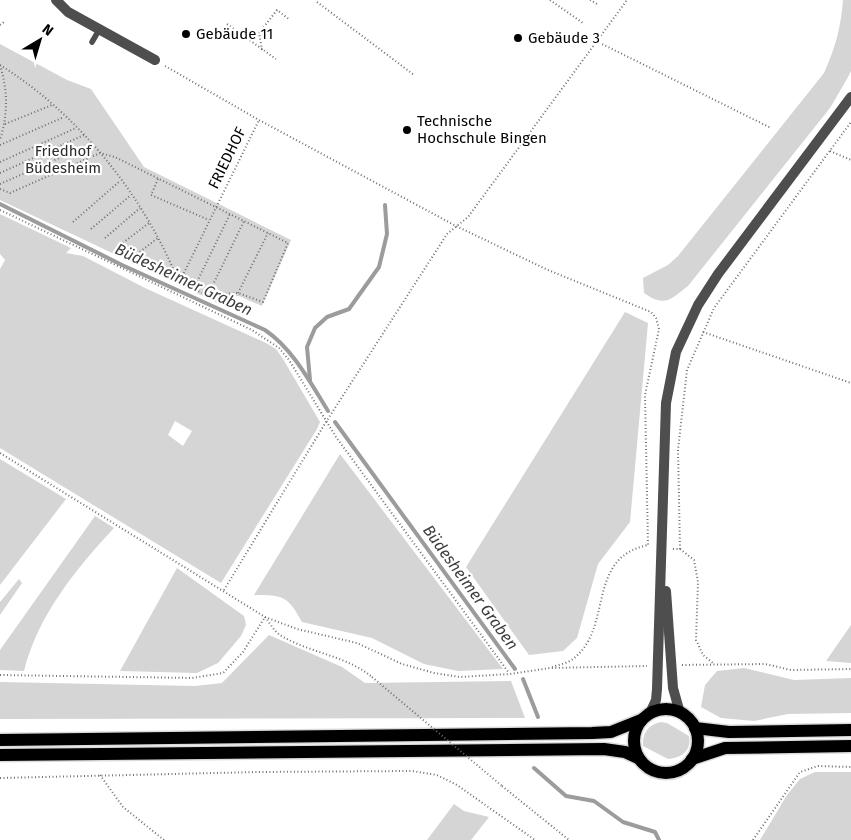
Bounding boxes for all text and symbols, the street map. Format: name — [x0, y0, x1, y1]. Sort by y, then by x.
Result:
north arrow — [15, 15, 65, 65]
text: N — [39, 21, 57, 40]
place label: Gebäude 11 — [196, 25, 273, 43]
marker: Gebäude 11 — [180, 28, 192, 40]
place label: Gebäude 3 — [528, 29, 600, 47]
marker: Gebäude 3 — [512, 32, 524, 44]
place label: Technische Hochschule Bingen — [417, 112, 547, 147]
street label: FRIEDHOF — [204, 124, 250, 192]
marker: Technische Hochschule Bingen — [401, 124, 413, 136]
park label: Friedhof Büdesheim — [25, 142, 101, 177]
water label: Büdesheimer Graben — [112, 239, 256, 320]
water label: Büdesheimer Graben — [419, 521, 522, 653]

